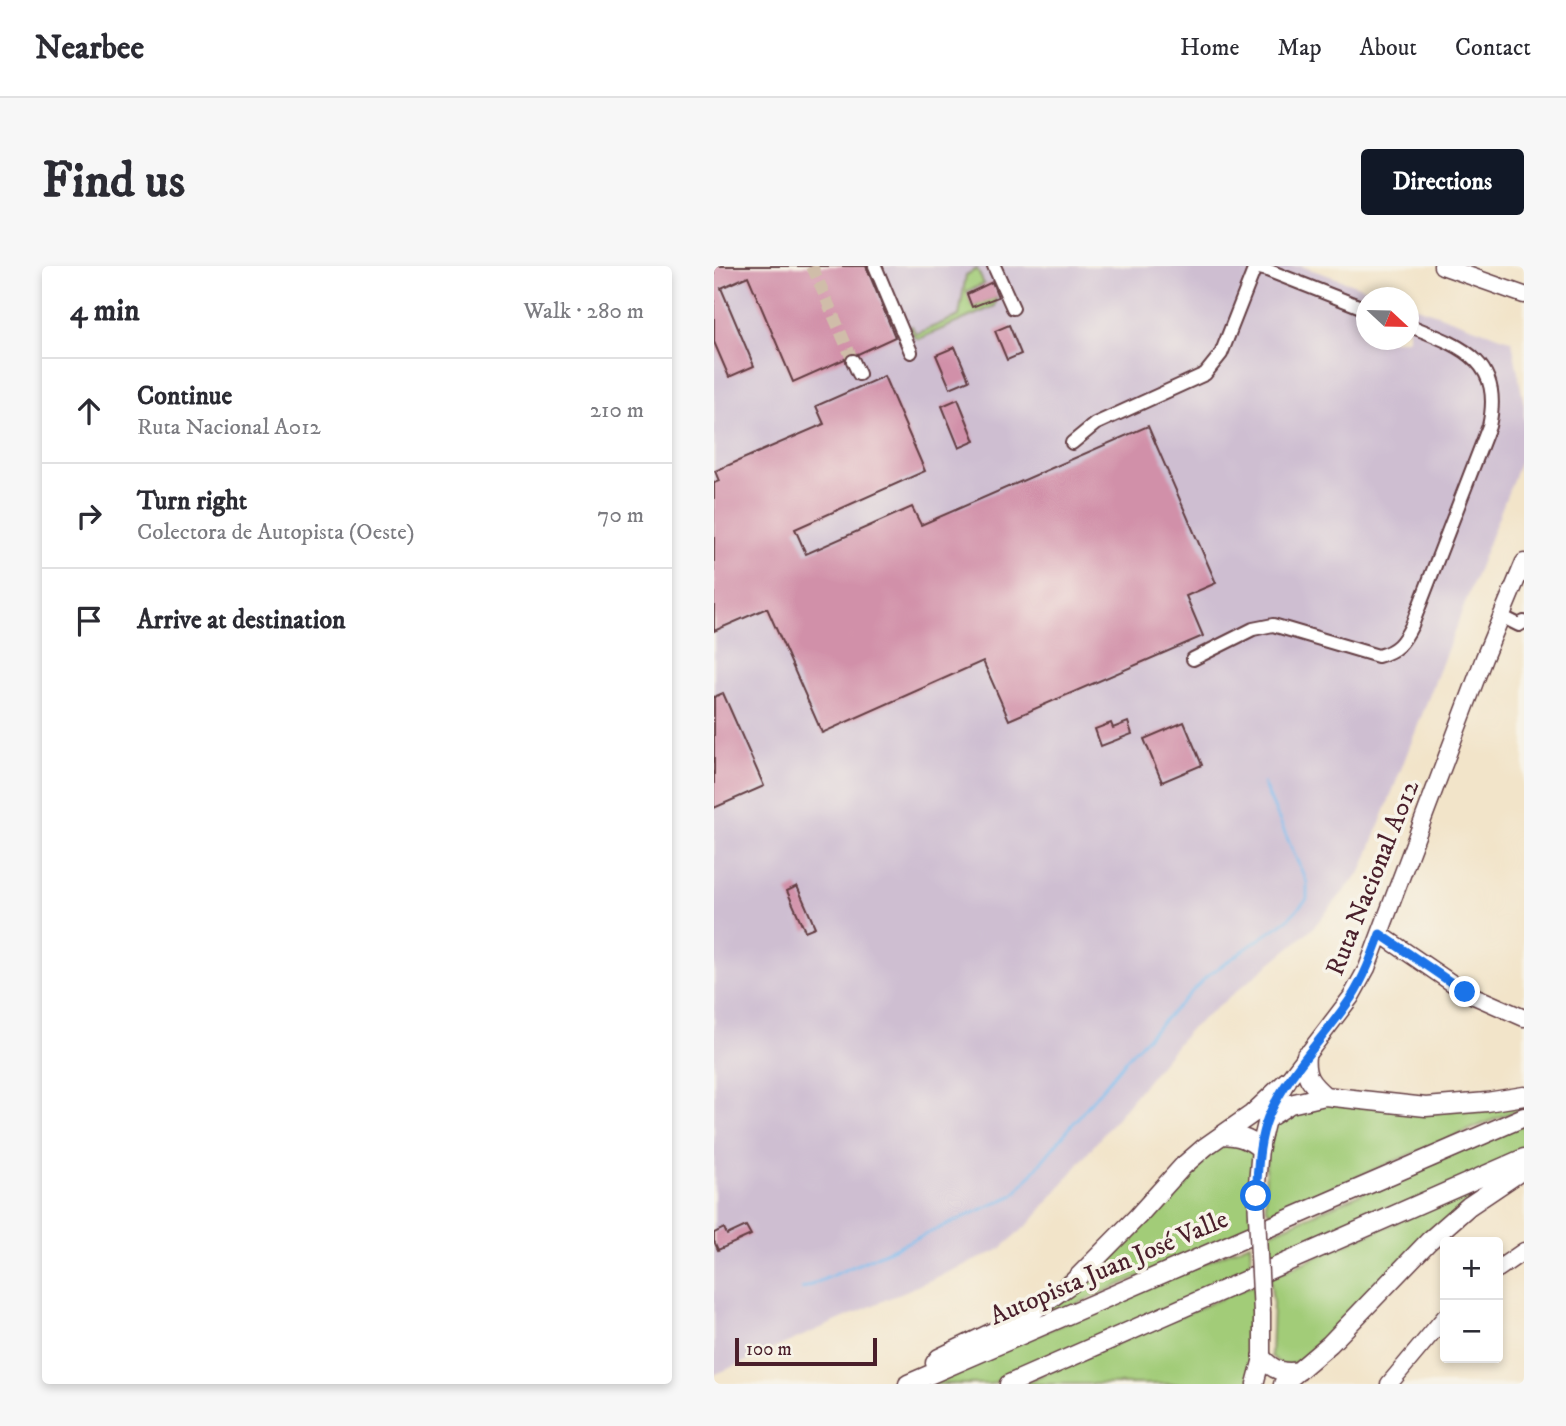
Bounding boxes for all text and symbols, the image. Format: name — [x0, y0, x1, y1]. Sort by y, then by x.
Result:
text: Nearbee — [35, 28, 144, 69]
text: Home — [1180, 33, 1239, 63]
text: Map — [1277, 33, 1322, 63]
text: About — [1360, 33, 1417, 63]
text: Contact — [1455, 33, 1531, 63]
button: Directions — [1361, 149, 1524, 215]
text: Find us — [42, 151, 185, 213]
north arrow — [1356, 287, 1419, 350]
text: 4 min — [70, 293, 140, 330]
text: Walk · 280 m — [523, 297, 644, 326]
text: Continue — [137, 380, 232, 413]
icon: ahead — [70, 392, 108, 430]
text: 210 m — [590, 396, 644, 425]
text: Ruta Nacional A012 — [137, 413, 321, 442]
text: Turn right — [137, 485, 247, 518]
icon: right — [70, 497, 108, 535]
text: 70 m — [597, 501, 644, 530]
text: Colectora de Autopista (Oeste) — [137, 518, 415, 547]
icon: arrive — [70, 602, 108, 640]
text: Arrive at destination — [137, 604, 346, 637]
street label: Ruta Nacional A012 — [1319, 775, 1427, 981]
route end — [1449, 976, 1480, 1007]
route start — [1240, 1180, 1271, 1211]
street label: Autopista Juan José Valle — [985, 1203, 1233, 1333]
map controls — [1440, 1237, 1503, 1363]
button: + — [1440, 1237, 1503, 1300]
button: − — [1440, 1300, 1503, 1363]
scale bar — [735, 1335, 877, 1367]
text: 100 m — [746, 1338, 792, 1361]

